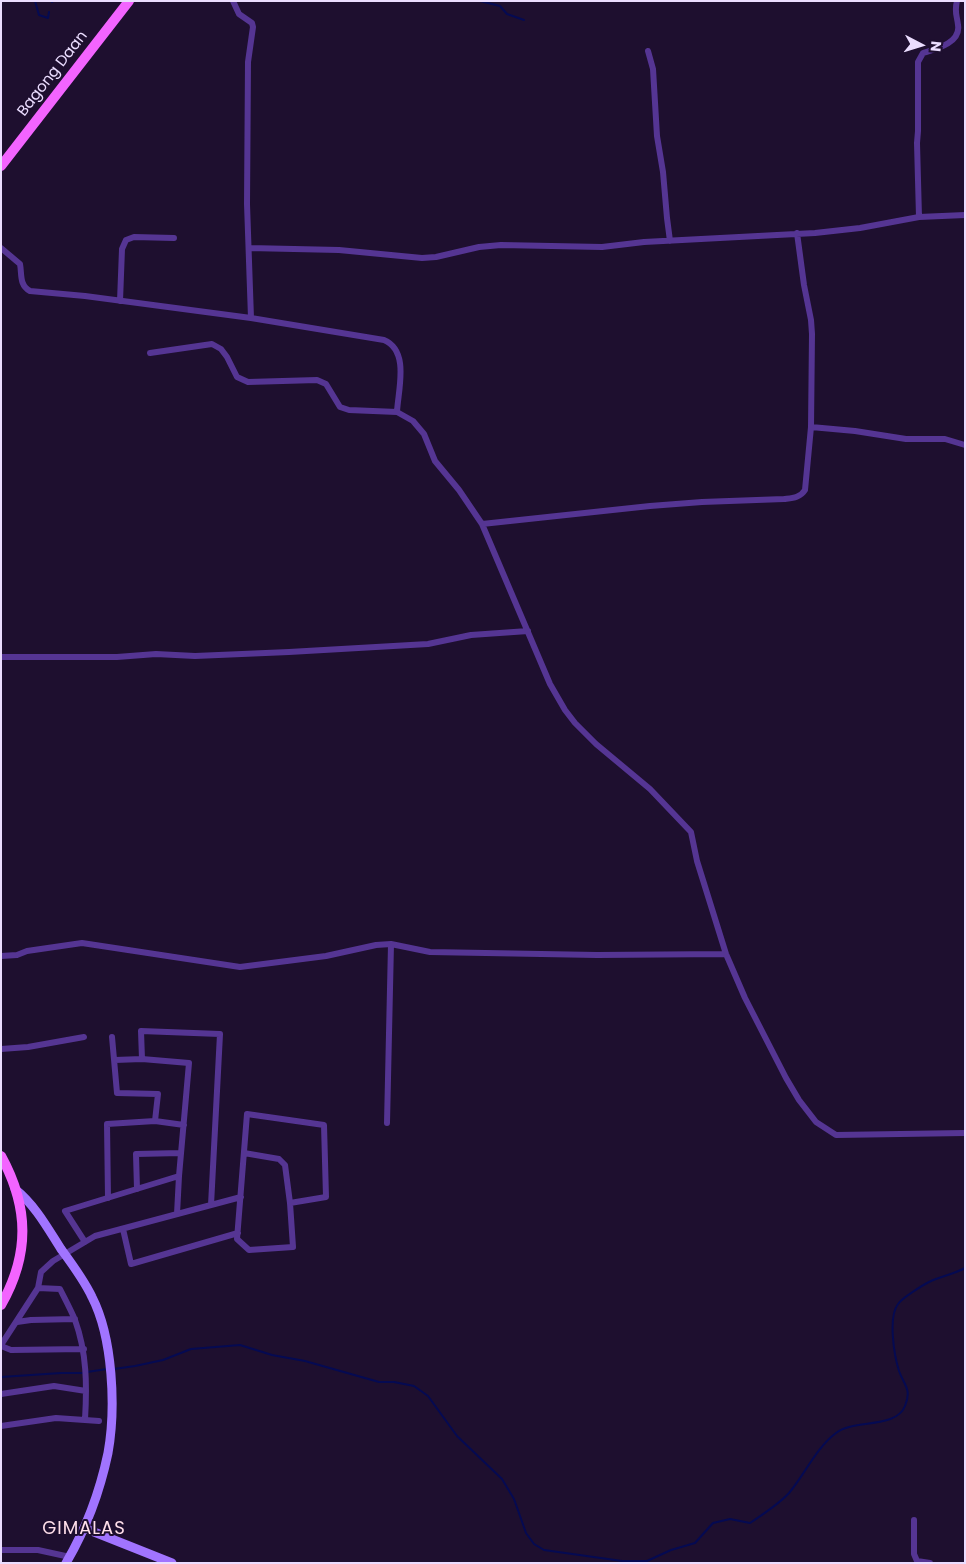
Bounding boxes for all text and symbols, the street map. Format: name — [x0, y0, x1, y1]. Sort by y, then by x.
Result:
north arrow — [896, 20, 946, 70]
street label: Bagong Daan — [14, 28, 92, 120]
text: N — [926, 40, 946, 52]
district label: GIMALAS — [41, 1518, 127, 1540]

